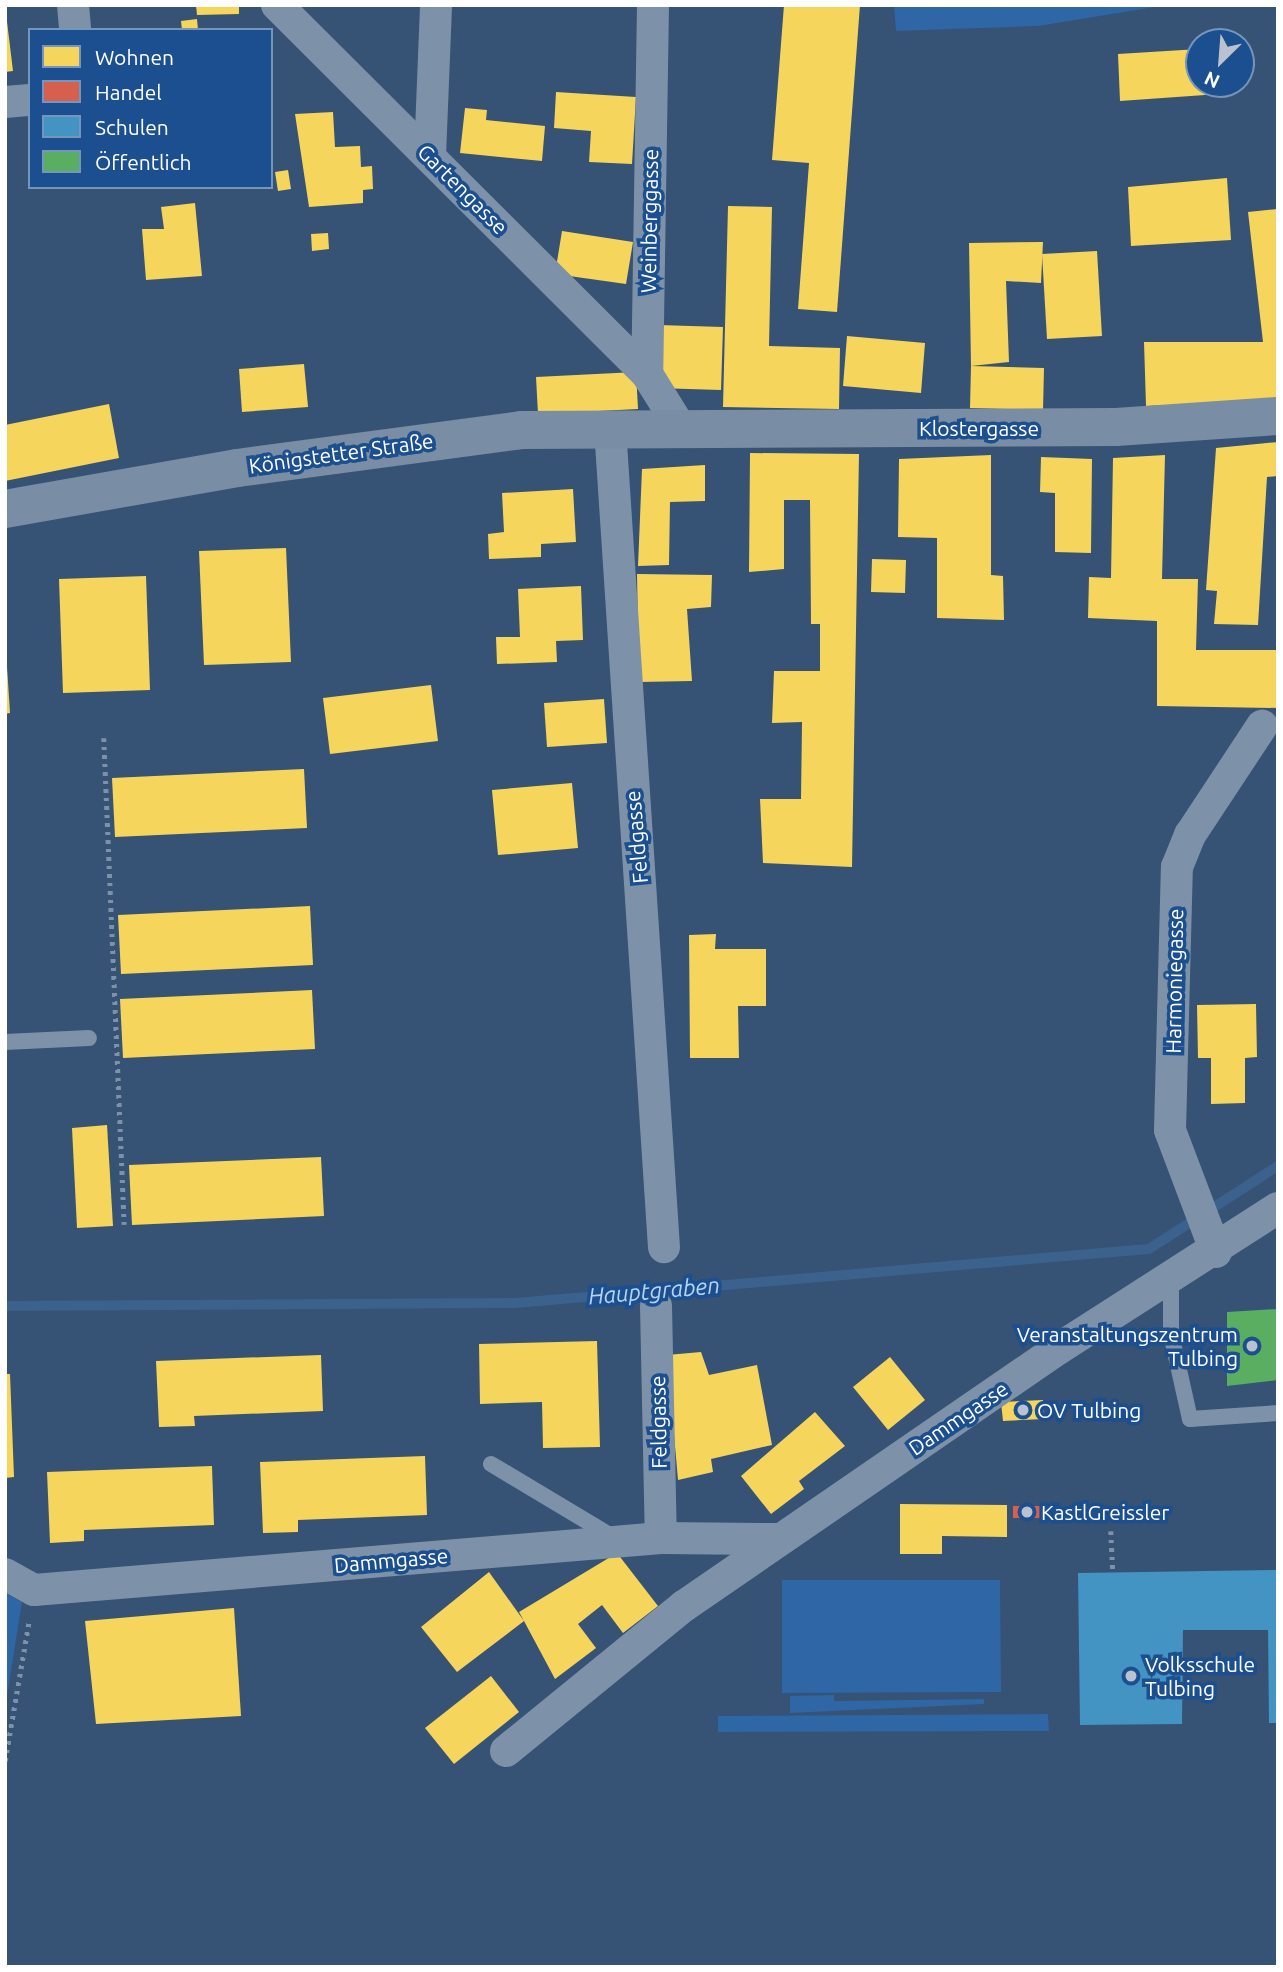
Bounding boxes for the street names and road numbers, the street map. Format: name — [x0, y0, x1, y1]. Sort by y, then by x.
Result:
street label: Gartengasse — [413, 139, 513, 239]
street label: Weinberggasse — [635, 149, 663, 293]
street label: Klostergasse — [919, 415, 1039, 441]
street label: Königstetter Straße — [247, 428, 435, 478]
street label: Feldgasse — [619, 790, 653, 884]
street label: Harmoniegasse — [1160, 908, 1188, 1054]
street label: Feldgasse — [645, 1375, 671, 1469]
street label: Dammgasse — [903, 1376, 1013, 1460]
street label: Dammgasse — [333, 1542, 449, 1578]

